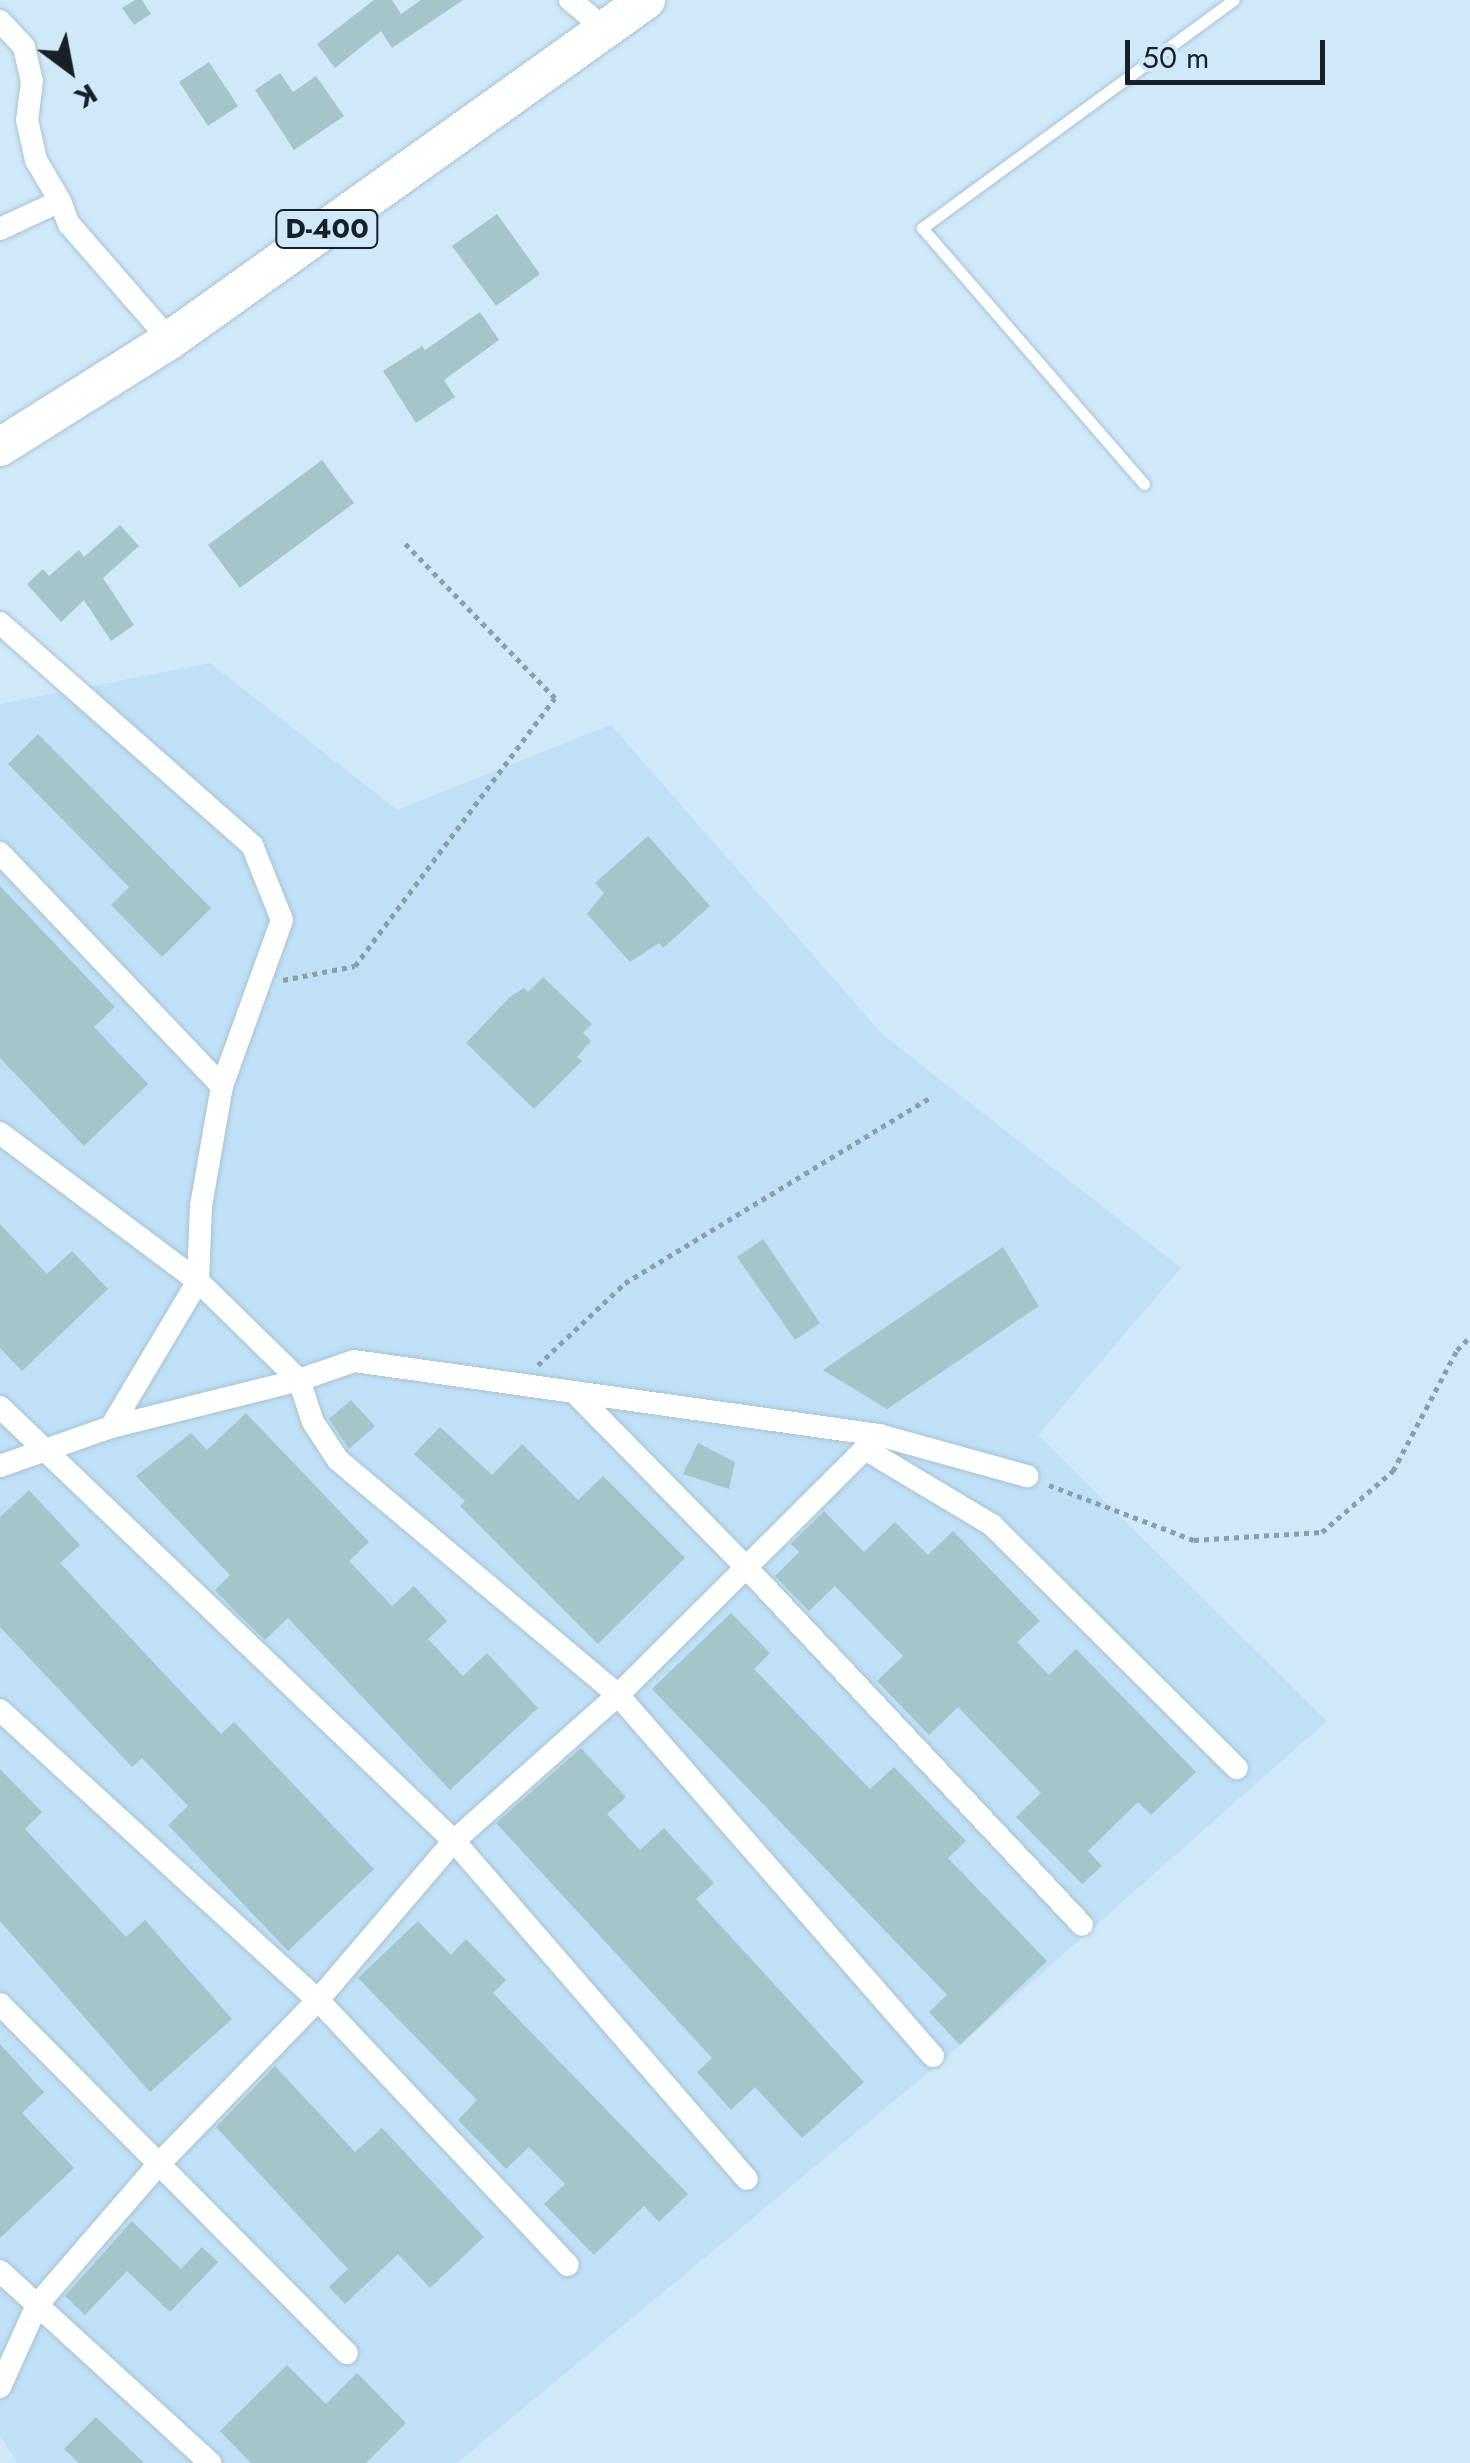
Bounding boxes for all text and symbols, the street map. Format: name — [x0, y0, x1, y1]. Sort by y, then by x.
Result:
north arrow — [20, 20, 120, 120]
scale bar — [1130, 20, 1330, 82]
text: 50 m — [1142, 36, 1209, 79]
text: K — [67, 73, 105, 118]
road number: D-400 — [274, 206, 380, 252]

